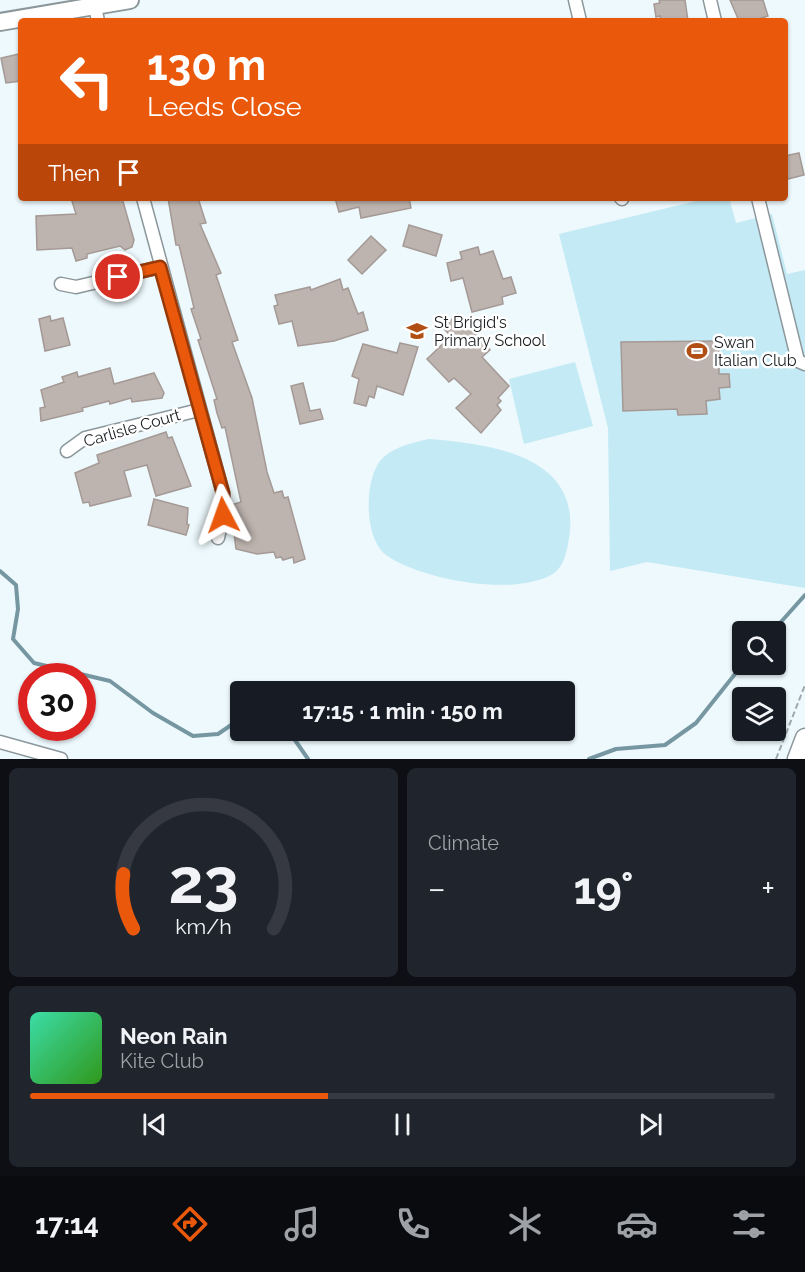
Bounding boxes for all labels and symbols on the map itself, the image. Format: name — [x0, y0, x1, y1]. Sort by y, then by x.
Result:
pin — [92, 251, 143, 302]
place label: St Brigid's Primary School — [434, 313, 546, 350]
school or university icon: St Brigid's Primary School — [405, 319, 429, 343]
place label: Swan Italian Club — [714, 333, 797, 370]
sports icon: Swan Italian Club — [685, 339, 709, 363]
street label: Carlisle Court — [81, 405, 183, 451]
position arrow — [191, 483, 255, 547]
speed limit sign: 30 — [18, 663, 96, 741]

